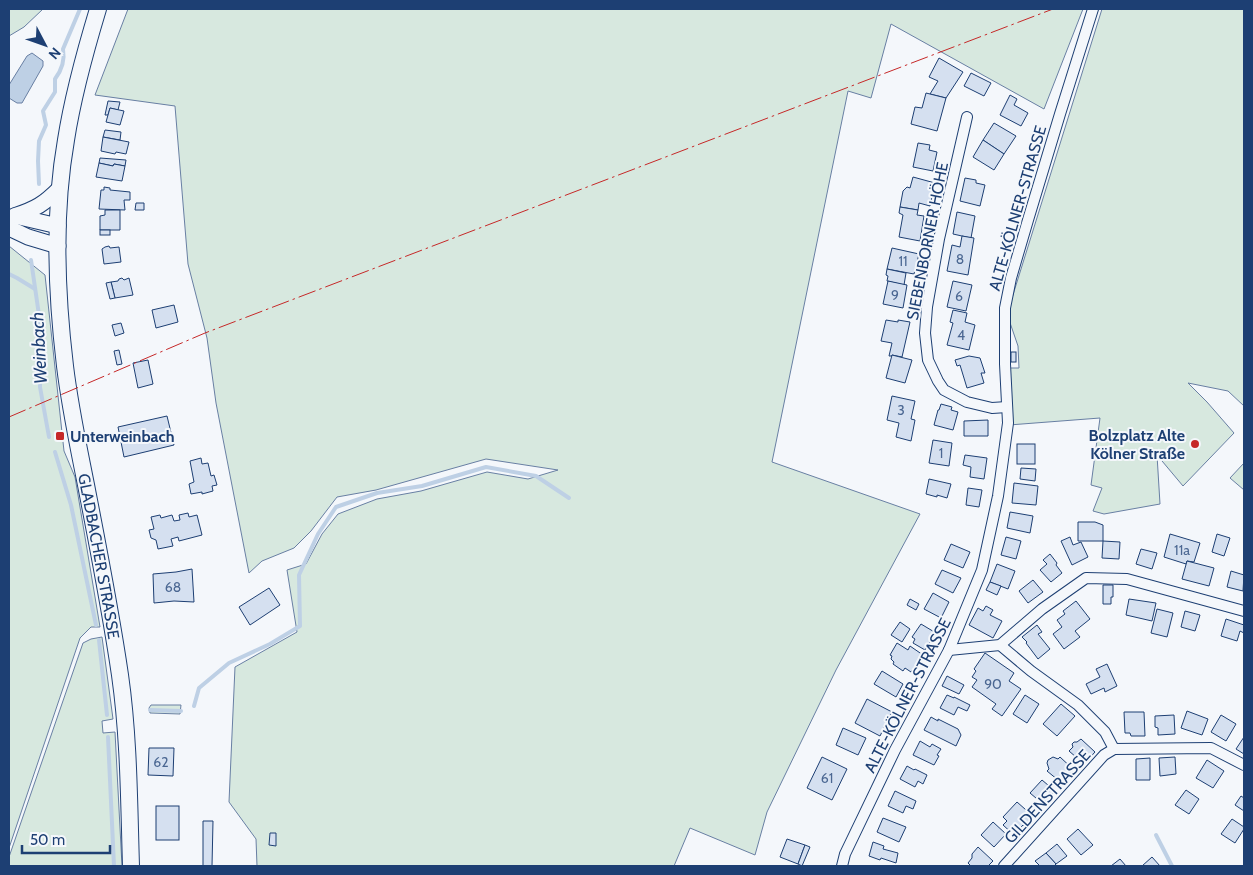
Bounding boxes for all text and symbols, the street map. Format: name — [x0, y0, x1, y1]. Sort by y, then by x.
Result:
north arrow — [20, 20, 70, 70]
text: N — [45, 44, 65, 63]
street label: ALTE-KÖLNER-STRASSE — [985, 123, 1050, 293]
street label: SIEBENBORNER HÖHE — [903, 160, 952, 322]
house number: 8 — [956, 250, 964, 268]
house number: 11 — [898, 252, 908, 270]
house number: 9 — [891, 286, 899, 304]
house number: 6 — [955, 287, 963, 305]
water label: Weinbach — [26, 311, 52, 385]
house number: 4 — [957, 326, 965, 344]
house number: 3 — [897, 401, 905, 419]
place label: Bolzplatz Alte Kölner Straße — [1089, 426, 1185, 463]
place label: Unterweinbach — [70, 427, 175, 446]
marker: Unterweinbach — [54, 430, 66, 442]
marker: Bolzplatz Alte Kölner Straße — [1189, 438, 1201, 450]
house number: 1 — [939, 444, 943, 462]
street label: GLADBACHER STRASSE — [74, 472, 123, 640]
house number: 11a — [1174, 541, 1190, 559]
house number: 68 — [165, 578, 181, 596]
street label: ALTE-KÖLNER-STRASSE — [860, 615, 955, 776]
house number: 90 — [984, 675, 1002, 693]
street label: GILDENSTRASSE — [1000, 745, 1095, 847]
house number: 62 — [153, 753, 169, 771]
house number: 61 — [821, 769, 833, 787]
scale bar — [22, 822, 110, 854]
text: 50 m — [30, 831, 65, 849]

